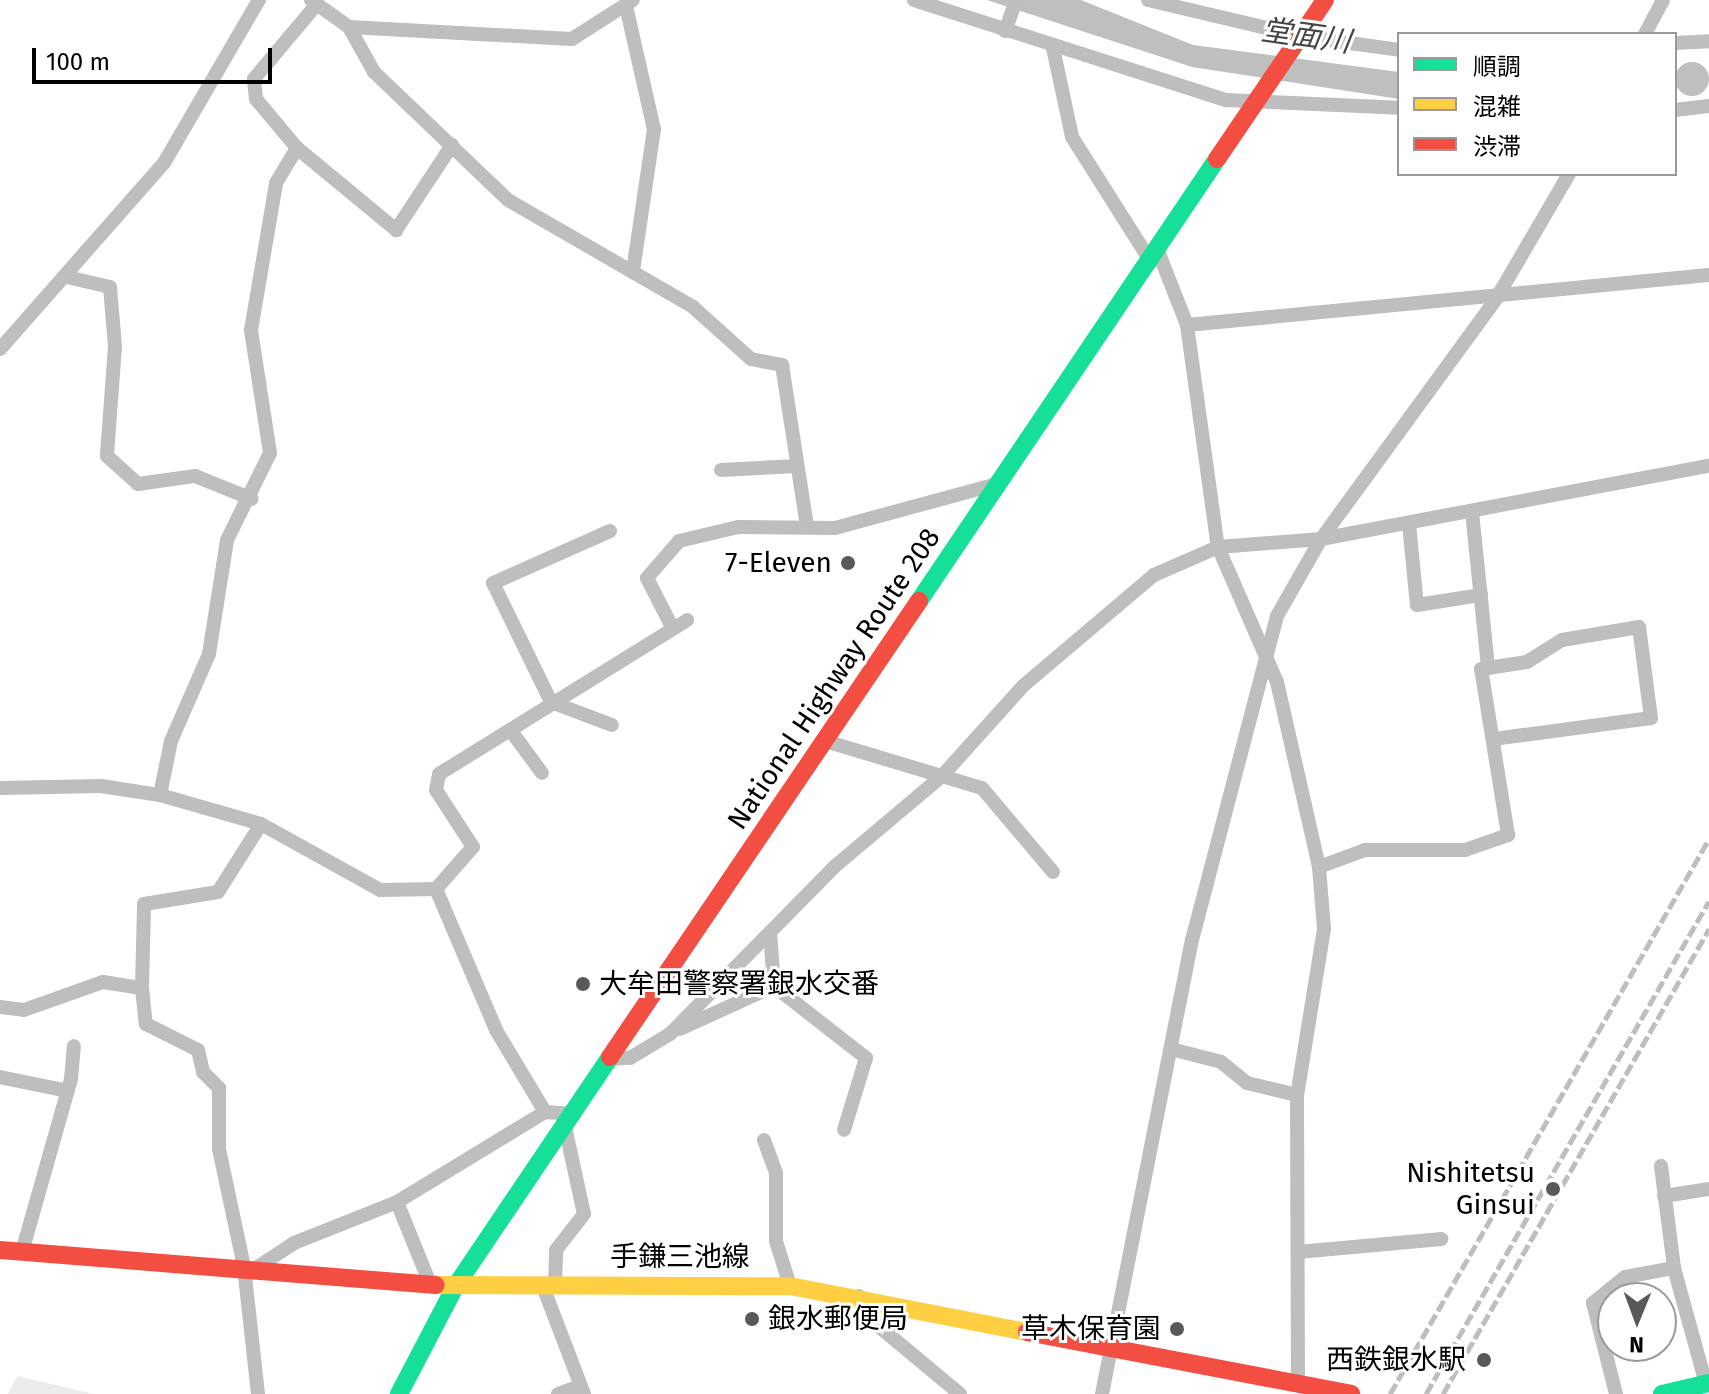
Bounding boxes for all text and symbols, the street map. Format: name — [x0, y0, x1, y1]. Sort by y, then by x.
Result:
water label: 堂面川 — [1259, 12, 1353, 60]
scale bar — [36, 32, 276, 82]
legend — [1397, 32, 1677, 176]
text: 100 m — [46, 48, 110, 76]
text: 順調 — [1473, 53, 1521, 81]
text: 混雑 — [1473, 93, 1521, 121]
text: 渋滞 — [1473, 133, 1521, 161]
street label: National Highway Route 208 — [721, 522, 947, 836]
place label: 7-Eleven — [725, 546, 832, 580]
marker: 7-Eleven — [839, 554, 857, 572]
place label: 大牟田警察署銀水交番 — [599, 967, 879, 1001]
marker: 大牟田警察署銀水交番 — [574, 975, 592, 993]
place label: Nishitetsu Ginsui — [1406, 1156, 1535, 1222]
marker: Nishitetsu Ginsui — [1542, 1178, 1564, 1200]
street label: 手鎌三池線 — [610, 1240, 750, 1274]
north arrow — [1597, 1282, 1677, 1362]
place label: 銀水郵便局 — [768, 1302, 908, 1336]
marker: 銀水郵便局 — [743, 1310, 761, 1328]
place label: 草木保育園 — [1021, 1312, 1161, 1346]
marker: 草木保育園 — [1168, 1320, 1186, 1338]
text: N — [1629, 1331, 1644, 1358]
place label: 西鉄銀水駅 — [1326, 1343, 1466, 1377]
marker: 西鉄銀水駅 — [1473, 1349, 1495, 1371]

